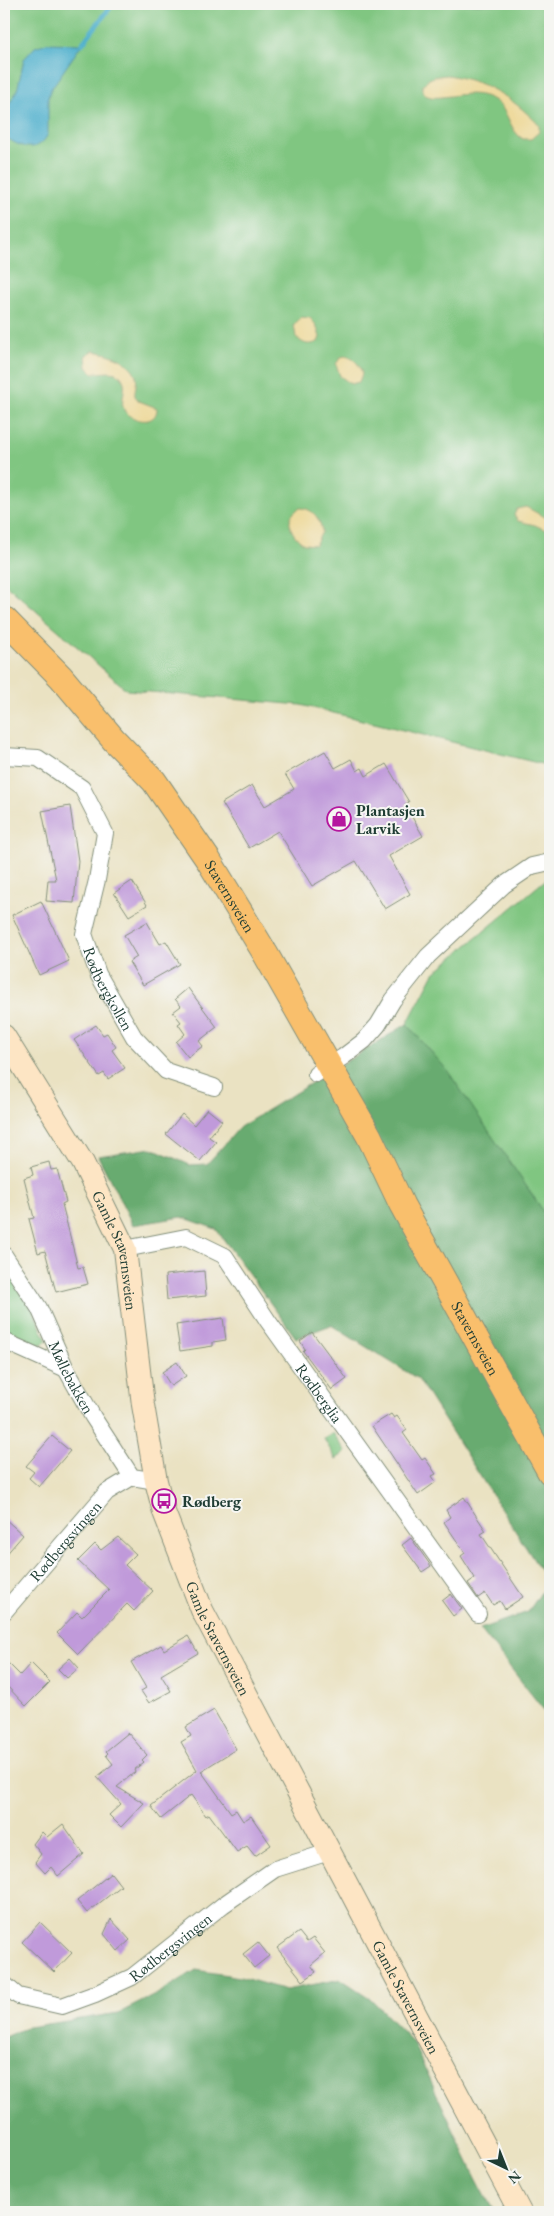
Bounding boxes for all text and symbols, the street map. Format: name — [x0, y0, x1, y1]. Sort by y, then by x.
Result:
place label: Plantasjen Larvik — [356, 800, 425, 839]
shop icon: Plantasjen Larvik — [326, 806, 352, 832]
street label: Stavernsveien — [200, 856, 261, 937]
street label: Rødbergkollen — [79, 944, 139, 1035]
street label: Gamle Stavernsveien — [87, 1187, 143, 1312]
street label: Stavernsveien — [447, 1297, 505, 1380]
street label: Møllebakken — [44, 1337, 100, 1418]
street label: Rødberglia — [291, 1359, 348, 1427]
bus stop icon: Rødberg — [151, 1488, 177, 1514]
place label: Rødberg — [182, 1491, 242, 1512]
street label: Rødbergsvingen — [25, 1495, 106, 1586]
street label: Gamle Stavernsveien — [181, 1578, 256, 1700]
street label: Rødbergsvingen — [124, 1907, 216, 1986]
street label: Gamle Stavernsveien — [368, 1936, 445, 2058]
north arrow — [482, 2144, 532, 2194]
text: N — [504, 2167, 525, 2188]

